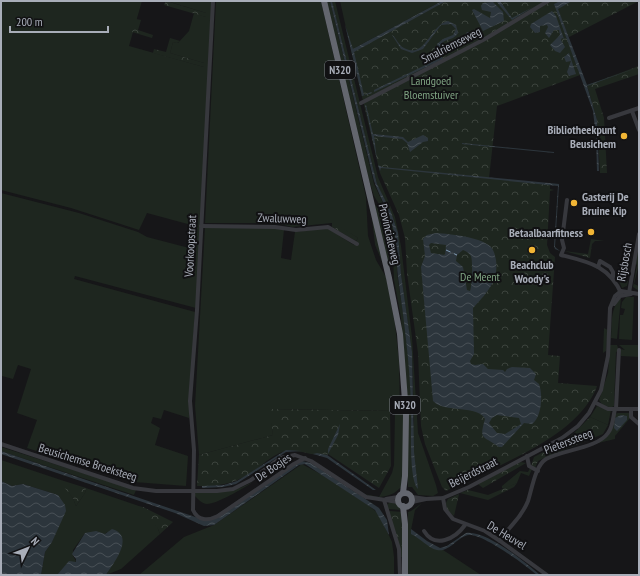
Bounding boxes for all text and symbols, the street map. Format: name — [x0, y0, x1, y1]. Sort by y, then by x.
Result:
scale bar — [10, 8, 108, 34]
text: 200 m — [16, 14, 43, 29]
street label: Smalriemseweg — [419, 24, 483, 66]
road number: N320 — [325, 61, 355, 79]
park label: Landgoed Bloemstuiver — [404, 73, 459, 102]
place label: Bibliotheekpunt Beusichem — [547, 122, 617, 151]
marker: Bibliotheekpunt Beusichem — [619, 131, 629, 141]
place label: Gasterij De Bruine Kip — [582, 189, 629, 218]
marker: Gasterij De Bruine Kip — [569, 198, 579, 208]
street label: Provincialeweg — [376, 202, 404, 266]
street label: Zwaluwweg — [257, 210, 307, 226]
street label: Voorkoopstraat — [181, 214, 199, 278]
place label: Betaalbaarfitness — [509, 225, 583, 240]
marker: Betaalbaarfitness — [586, 227, 596, 237]
street label: Rijsbosch — [613, 241, 635, 283]
marker: Beachclub Woody's — [527, 245, 537, 255]
place label: Beachclub Woody's — [510, 257, 554, 286]
park label: De Meent — [460, 269, 501, 284]
road number: N320 — [390, 396, 420, 414]
street label: Pieterssteeg — [542, 425, 594, 457]
street label: Beusichemse Broeksteeg — [37, 440, 139, 484]
street label: De Bosjes — [252, 450, 294, 484]
street label: Beijerdstraat — [446, 453, 501, 491]
street label: De Heuvel — [485, 518, 529, 553]
north arrow — [8, 528, 48, 568]
text: N — [28, 534, 42, 548]

